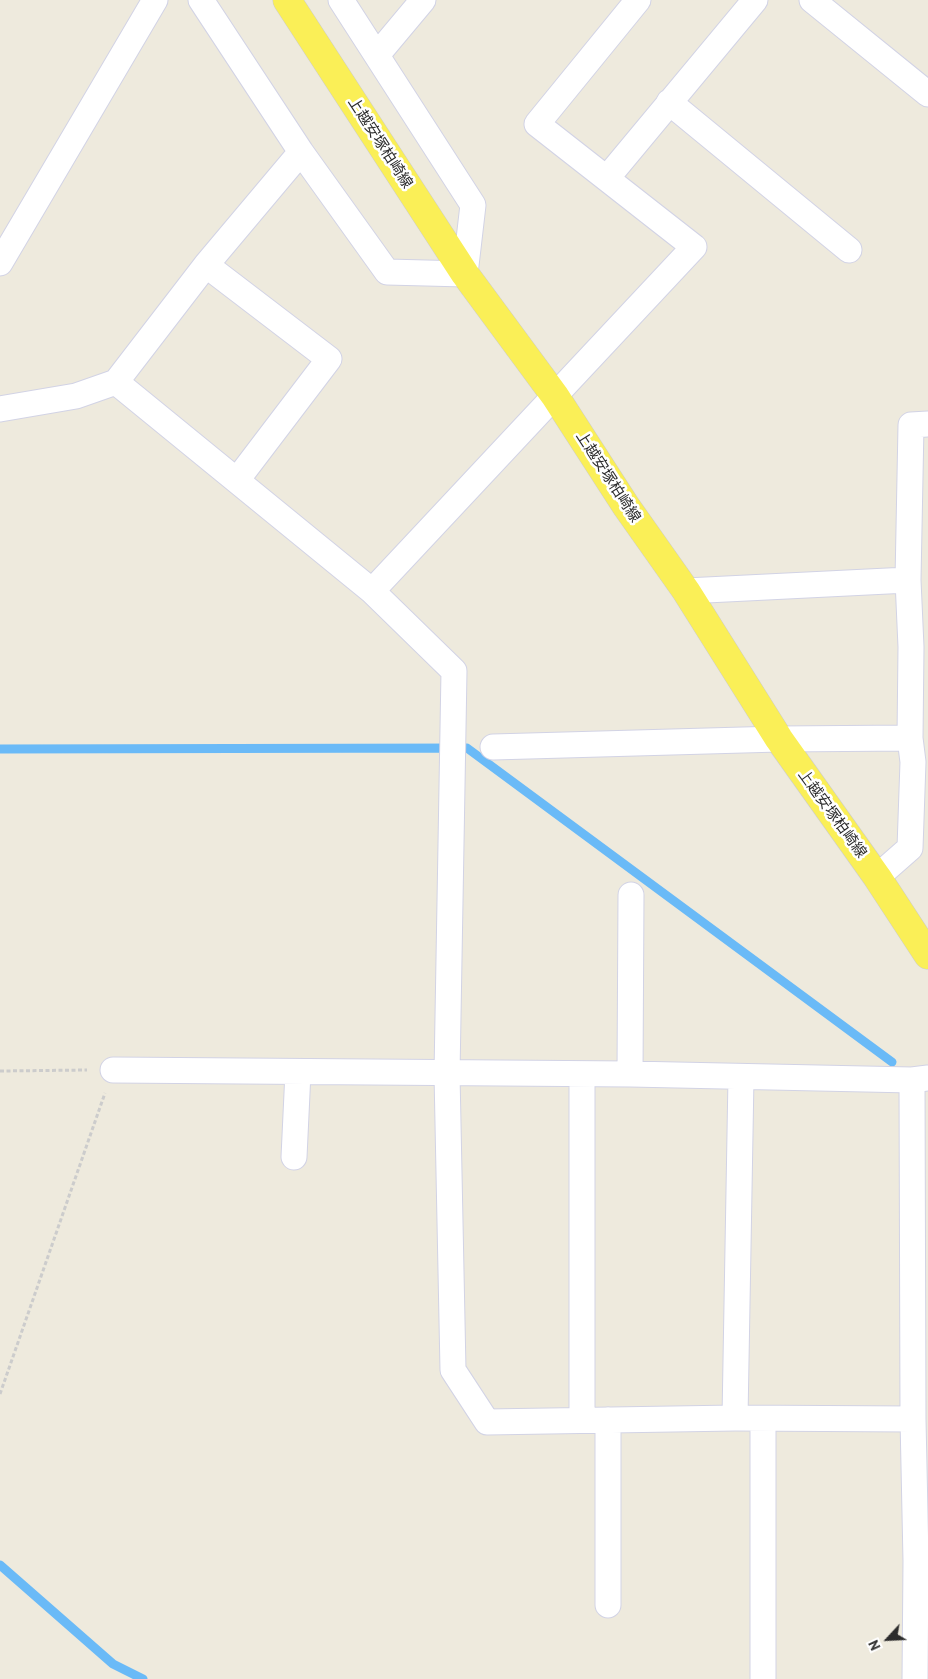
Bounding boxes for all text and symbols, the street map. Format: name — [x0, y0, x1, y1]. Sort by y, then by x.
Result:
street label: 上越安塚柏崎線 — [344, 94, 416, 192]
street label: 上越安塚柏崎線 — [572, 428, 644, 526]
street label: 上越安塚柏崎線 — [794, 766, 870, 862]
north arrow — [863, 1614, 913, 1664]
text: N — [864, 1637, 885, 1653]

